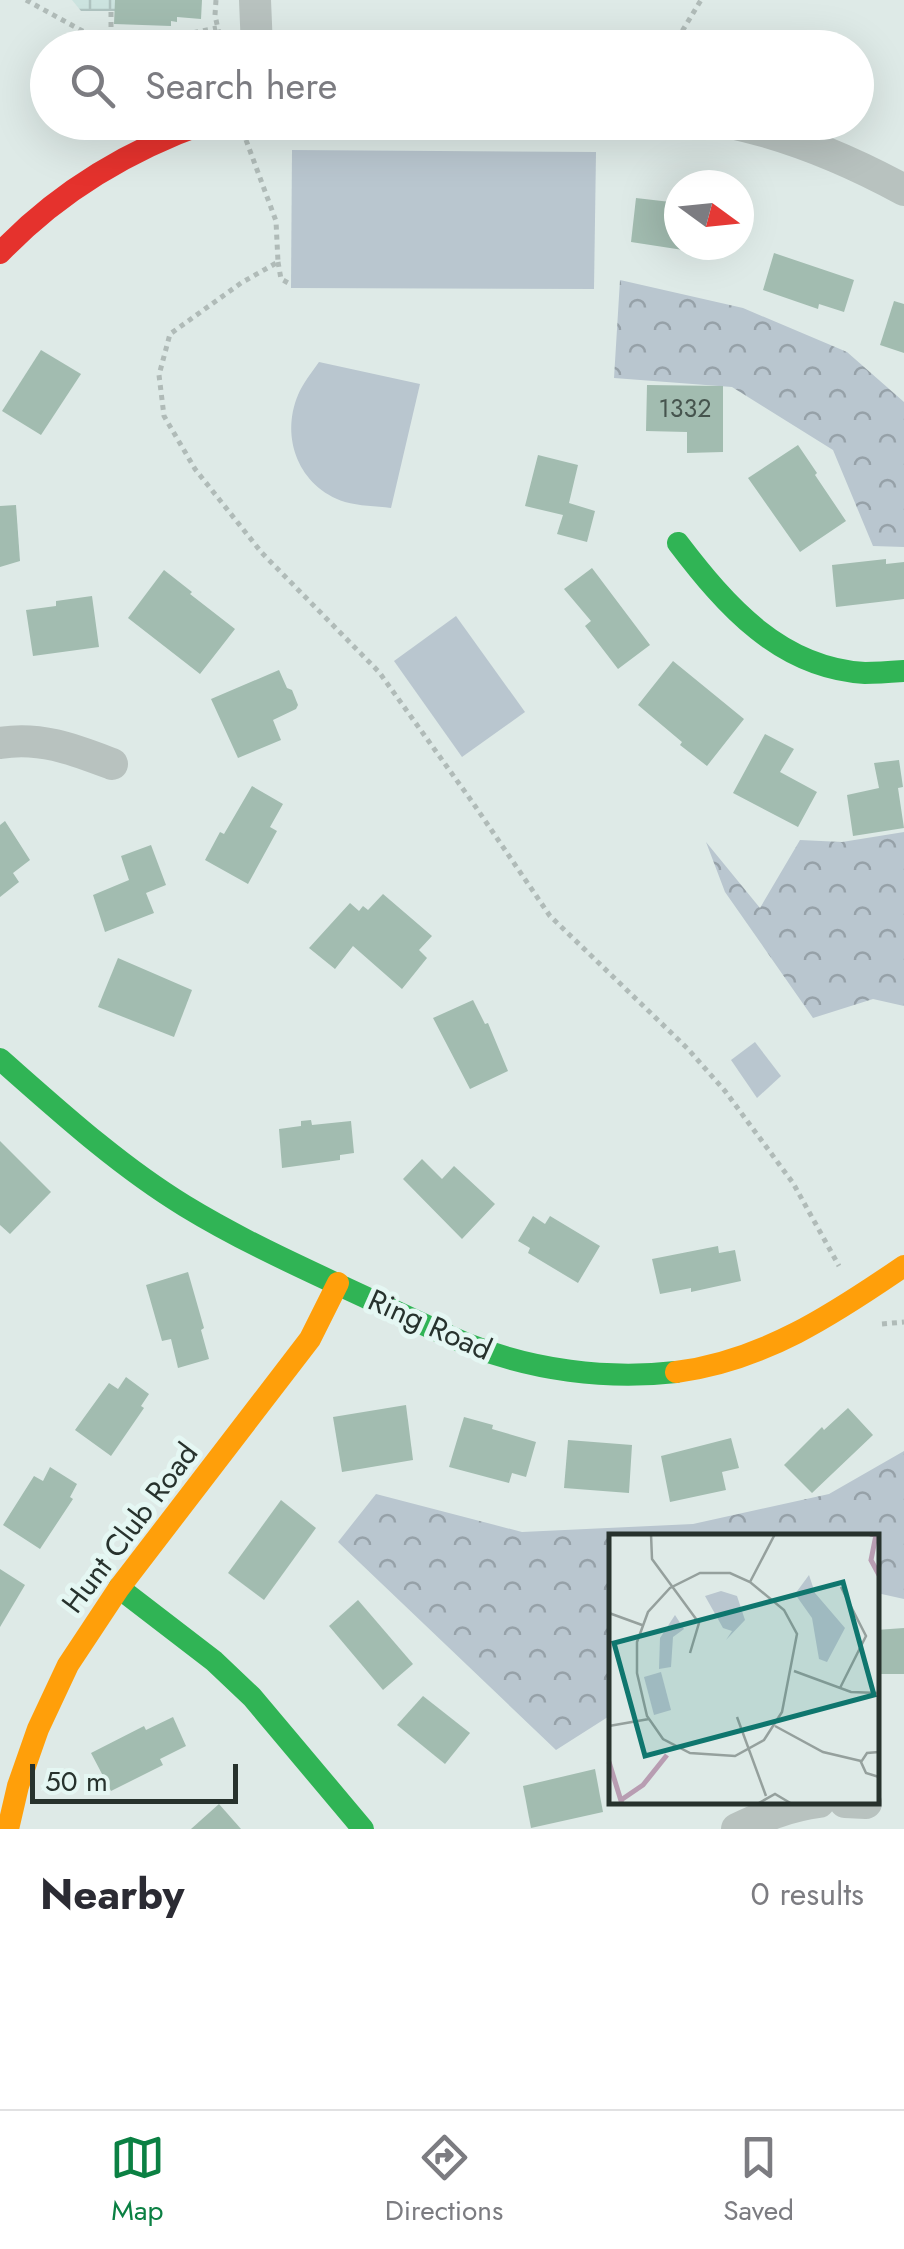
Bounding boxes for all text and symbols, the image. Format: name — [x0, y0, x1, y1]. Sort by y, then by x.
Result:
search box — [30, 30, 874, 140]
icon: search — [65, 58, 120, 113]
text: Search here — [145, 58, 337, 113]
north arrow — [664, 170, 754, 260]
house number: 1332 — [659, 390, 711, 426]
street label: Ring Road — [362, 1278, 499, 1371]
street label: Hunt Club Road — [51, 1434, 208, 1622]
inset map — [609, 1534, 879, 1804]
scale bar — [30, 1759, 238, 1804]
text: 50 m — [45, 1761, 108, 1802]
text: Nearby — [40, 1864, 184, 1925]
text: 0 results — [751, 1871, 864, 1917]
tab: Map — [110, 2130, 165, 2231]
tab: Directions — [385, 2130, 503, 2231]
tab: Saved — [723, 2130, 794, 2231]

